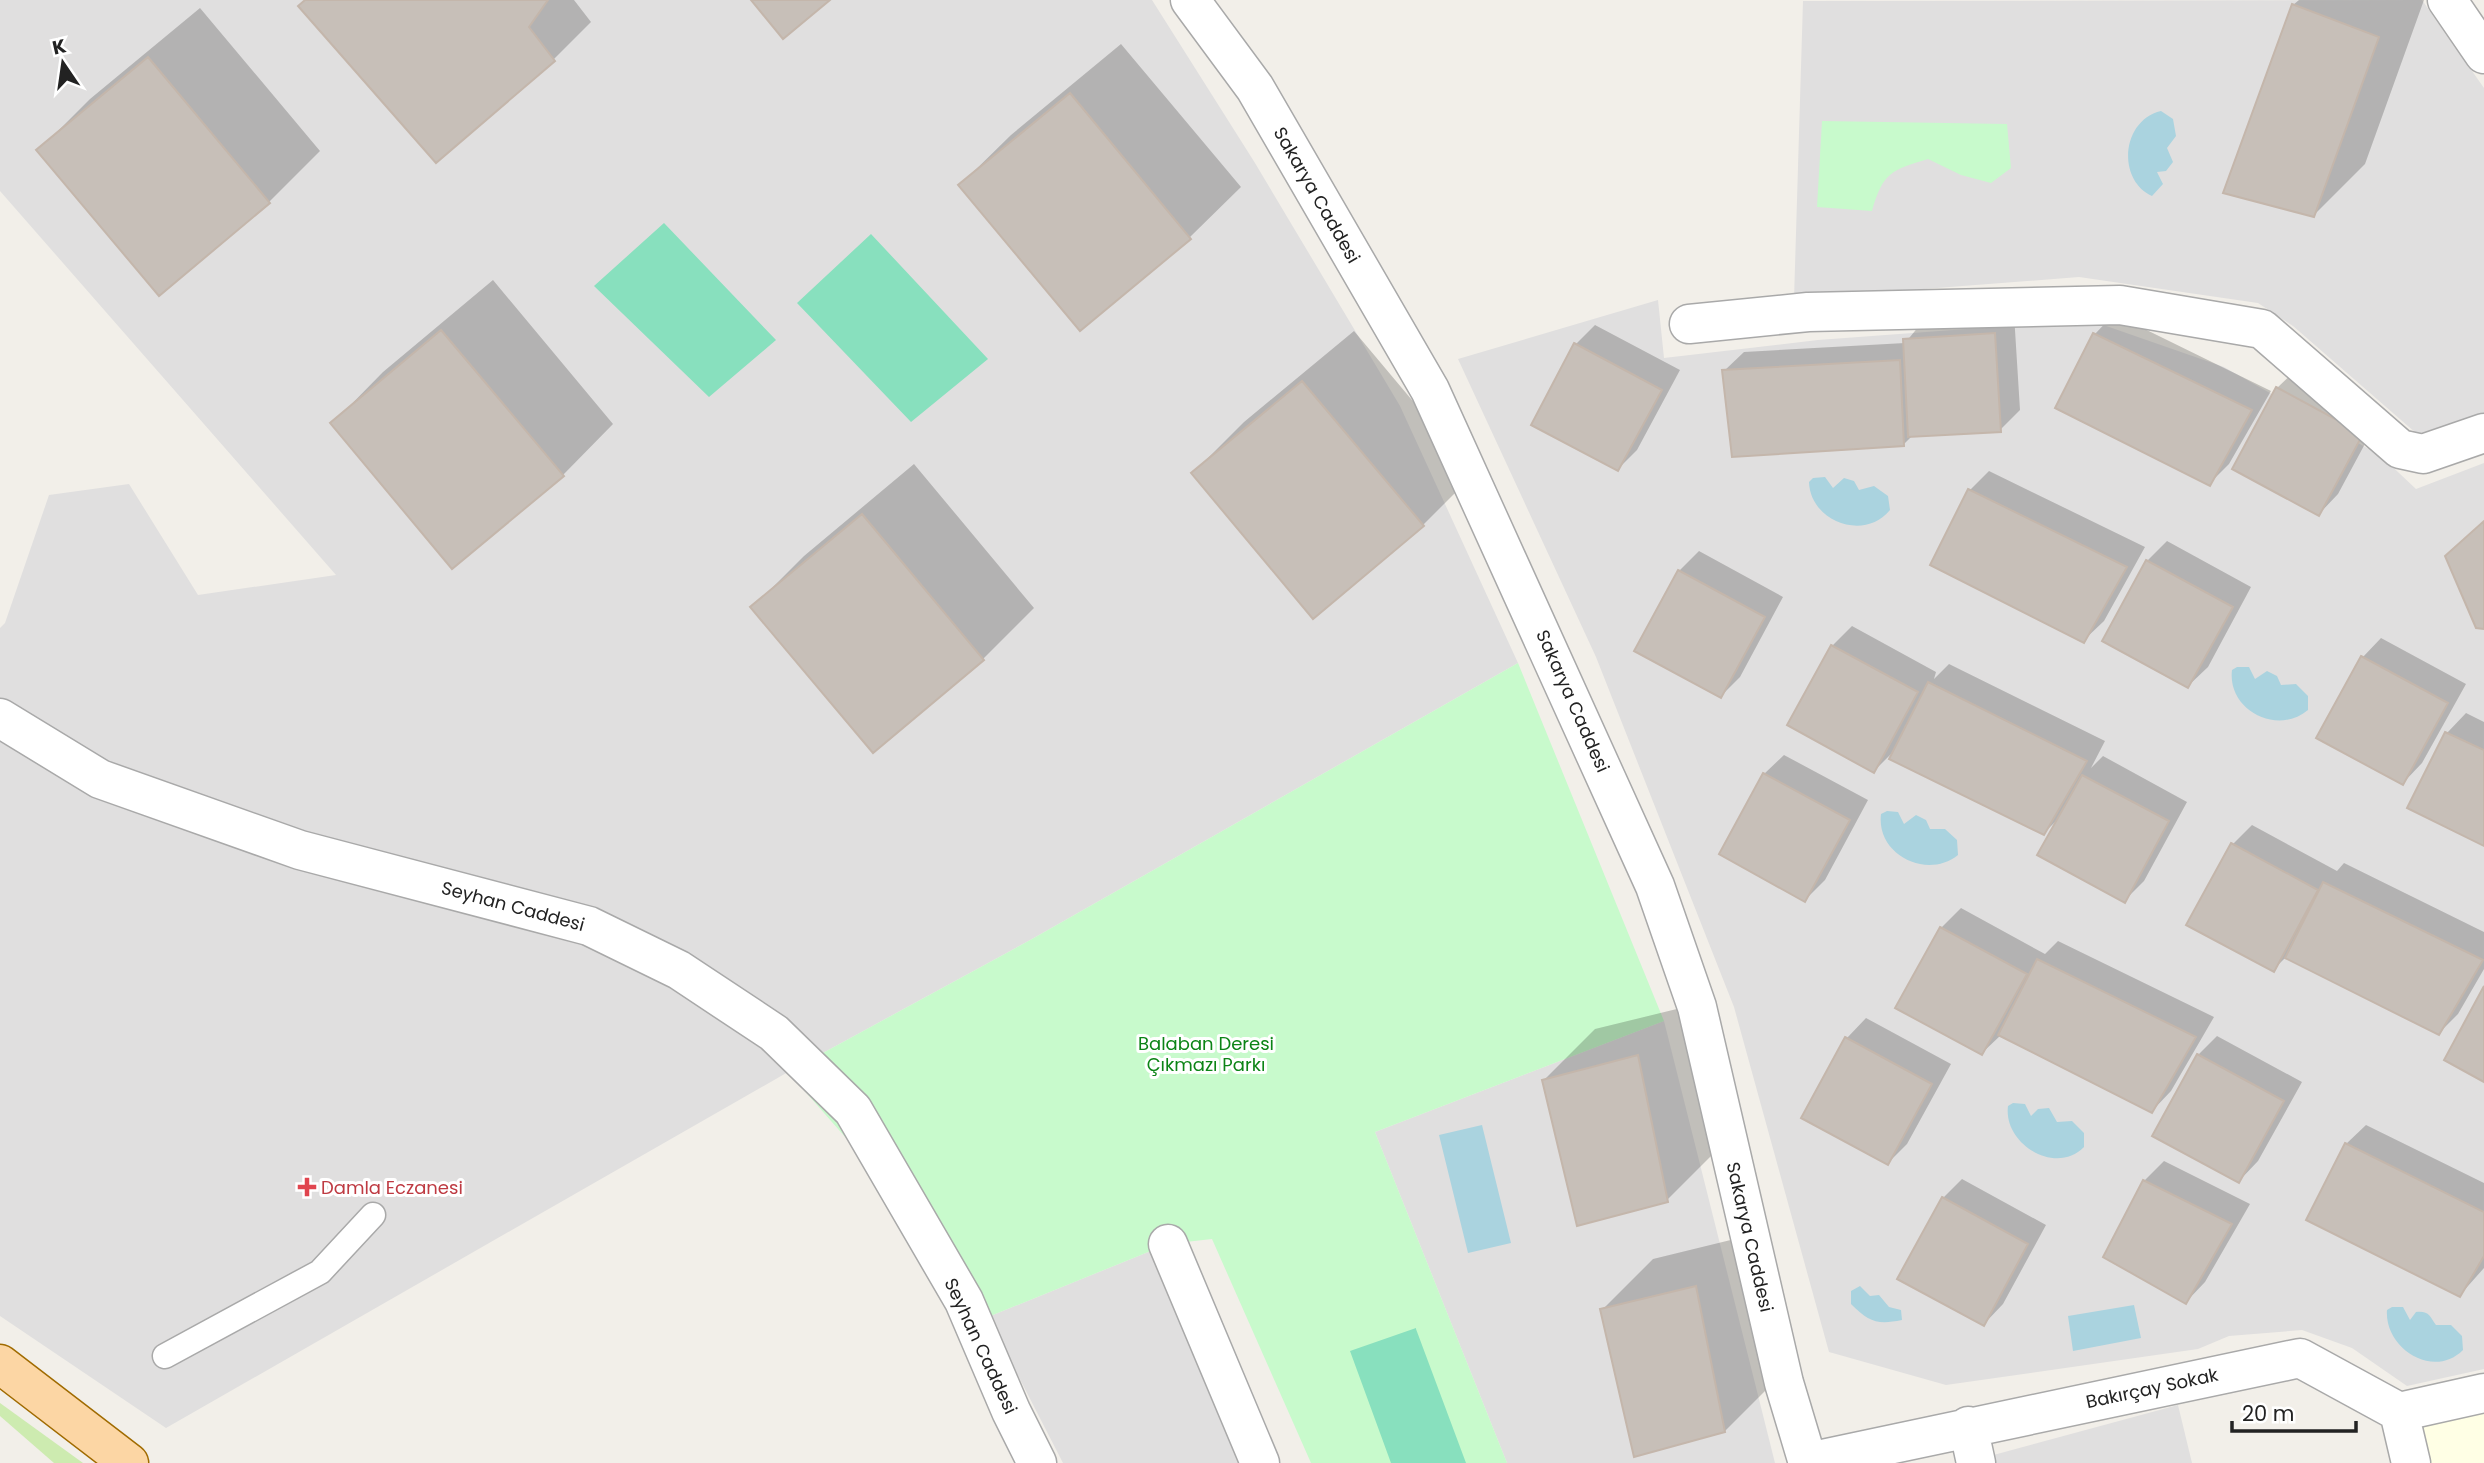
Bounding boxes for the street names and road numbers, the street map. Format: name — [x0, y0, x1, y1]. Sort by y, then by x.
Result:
street label: Sakarya Caddesi — [1268, 122, 1366, 268]
street label: Sakarya Caddesi — [1530, 626, 1616, 776]
street label: Seyhan Caddesi — [439, 875, 587, 937]
street label: Sakarya Caddesi — [1721, 1159, 1779, 1315]
street label: Seyhan Caddesi — [939, 1274, 1023, 1418]
street label: Bakırçay Sokak — [2084, 1362, 2221, 1414]

